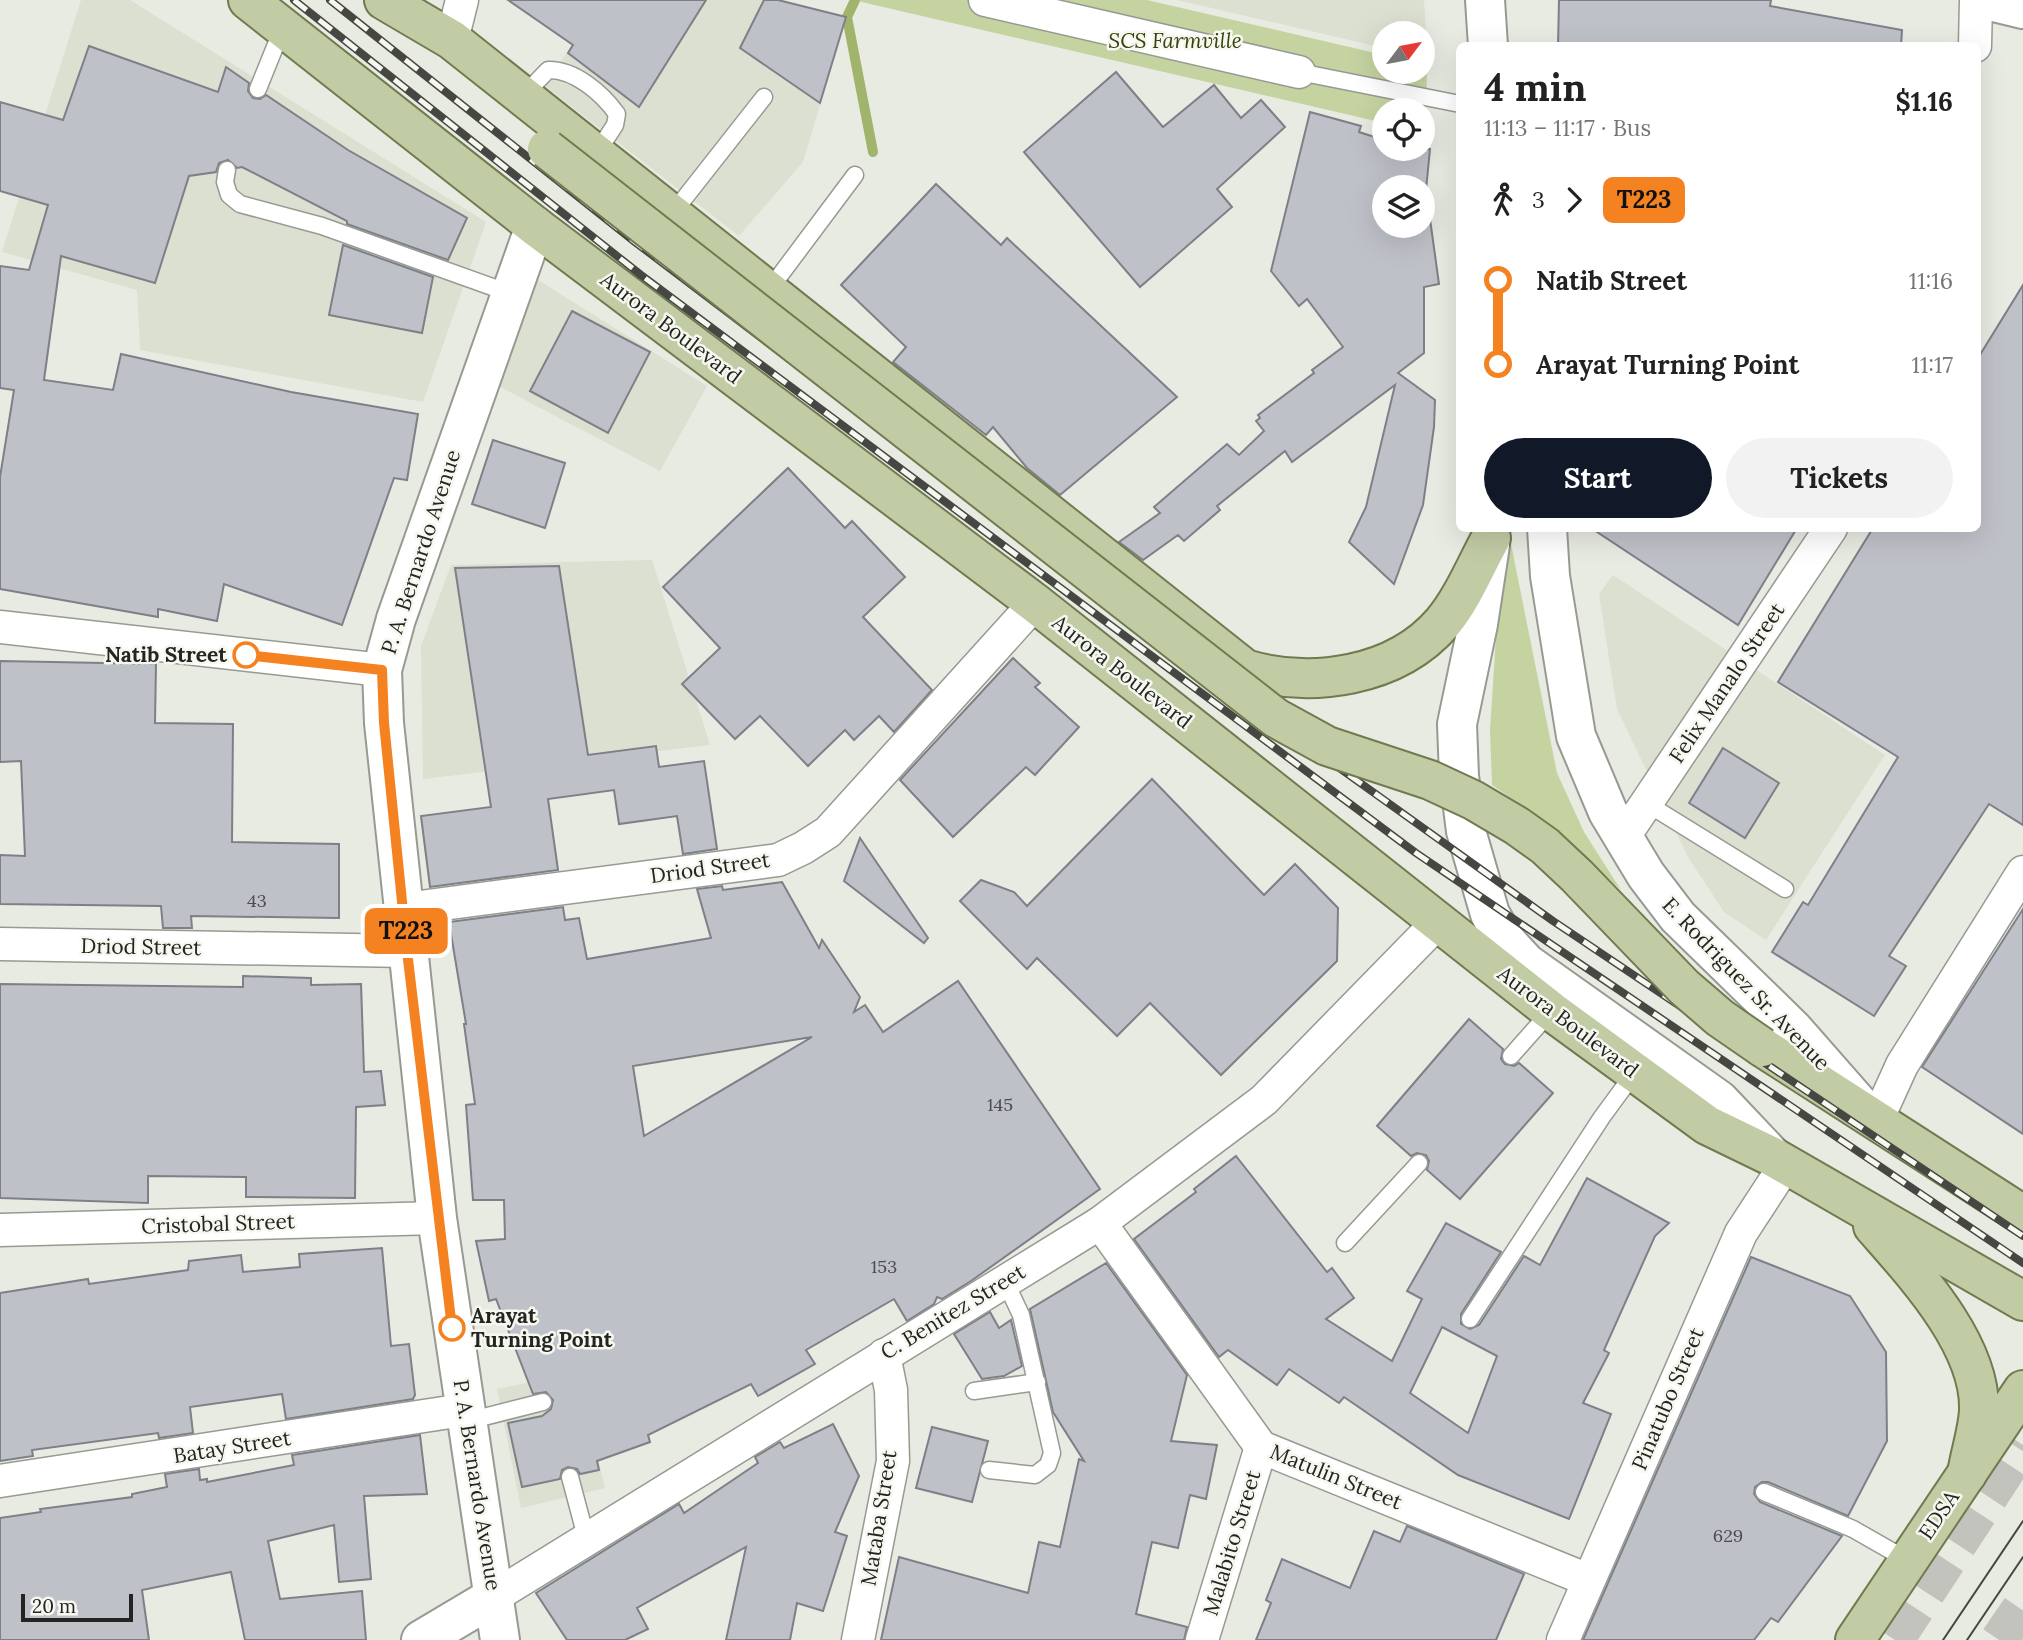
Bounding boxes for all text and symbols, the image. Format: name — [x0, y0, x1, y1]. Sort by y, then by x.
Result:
north arrow — [1372, 21, 1435, 84]
map controls — [1372, 21, 1435, 238]
park label: SCS Farmville — [1108, 27, 1242, 54]
text: 4 min — [1484, 63, 1586, 111]
text: $1.16 — [1896, 85, 1953, 118]
button: locate — [1372, 98, 1435, 161]
text: 11:13 – 11:17 · Bus — [1484, 113, 1651, 142]
button: layers — [1372, 175, 1435, 238]
icon: walk — [1484, 181, 1522, 219]
icon: forward — [1555, 181, 1593, 219]
text: T223 — [1617, 184, 1671, 215]
text: 3 — [1532, 185, 1545, 214]
text: Natib Street — [1536, 264, 1687, 297]
street label: Aurora Boulevard — [595, 265, 747, 389]
text: 11:16 — [1909, 266, 1953, 295]
text: Arayat Turning Point — [1536, 348, 1799, 381]
text: 11:17 — [1912, 350, 1953, 379]
button: Start — [1484, 438, 1712, 518]
button: Tickets — [1726, 438, 1953, 518]
street label: P. A. Bernardo Avenue — [375, 446, 466, 657]
street label: Felix Manalo Street — [1663, 597, 1791, 768]
street label: Aurora Boulevard — [1046, 608, 1198, 735]
place label: Natib Street — [105, 641, 227, 668]
marker: Natib Street — [233, 642, 259, 668]
street label: Driod Street — [648, 846, 772, 889]
house number: 43 — [247, 889, 267, 912]
street label: E. Rodriguez Sr. Avenue — [1657, 891, 1836, 1076]
line badge: T223 — [357, 908, 455, 954]
text: T223 — [379, 915, 433, 946]
street label: Driod Street — [81, 932, 202, 961]
street label: Aurora Boulevard — [1492, 959, 1644, 1083]
house number: 145 — [987, 1093, 1013, 1116]
street label: Cristobal Street — [141, 1207, 296, 1240]
house number: 153 — [871, 1255, 897, 1278]
street label: C. Benitez Street — [875, 1257, 1031, 1365]
place label: Arayat Turning Point — [471, 1302, 613, 1353]
marker: Arayat Turning Point — [439, 1315, 465, 1341]
street label: Pinatubo Street — [1625, 1323, 1710, 1474]
street label: P. A. Bernardo Avenue — [447, 1378, 508, 1592]
street label: Batay Street — [171, 1424, 293, 1469]
street label: Matulin Street — [1266, 1438, 1407, 1516]
street label: Mataba Street — [854, 1447, 903, 1588]
street label: Malabito Street — [1197, 1466, 1267, 1619]
street label: EDSA — [1912, 1484, 1965, 1545]
house number: 629 — [1713, 1524, 1743, 1547]
scale bar — [21, 1591, 133, 1623]
text: 20 m — [32, 1594, 76, 1618]

